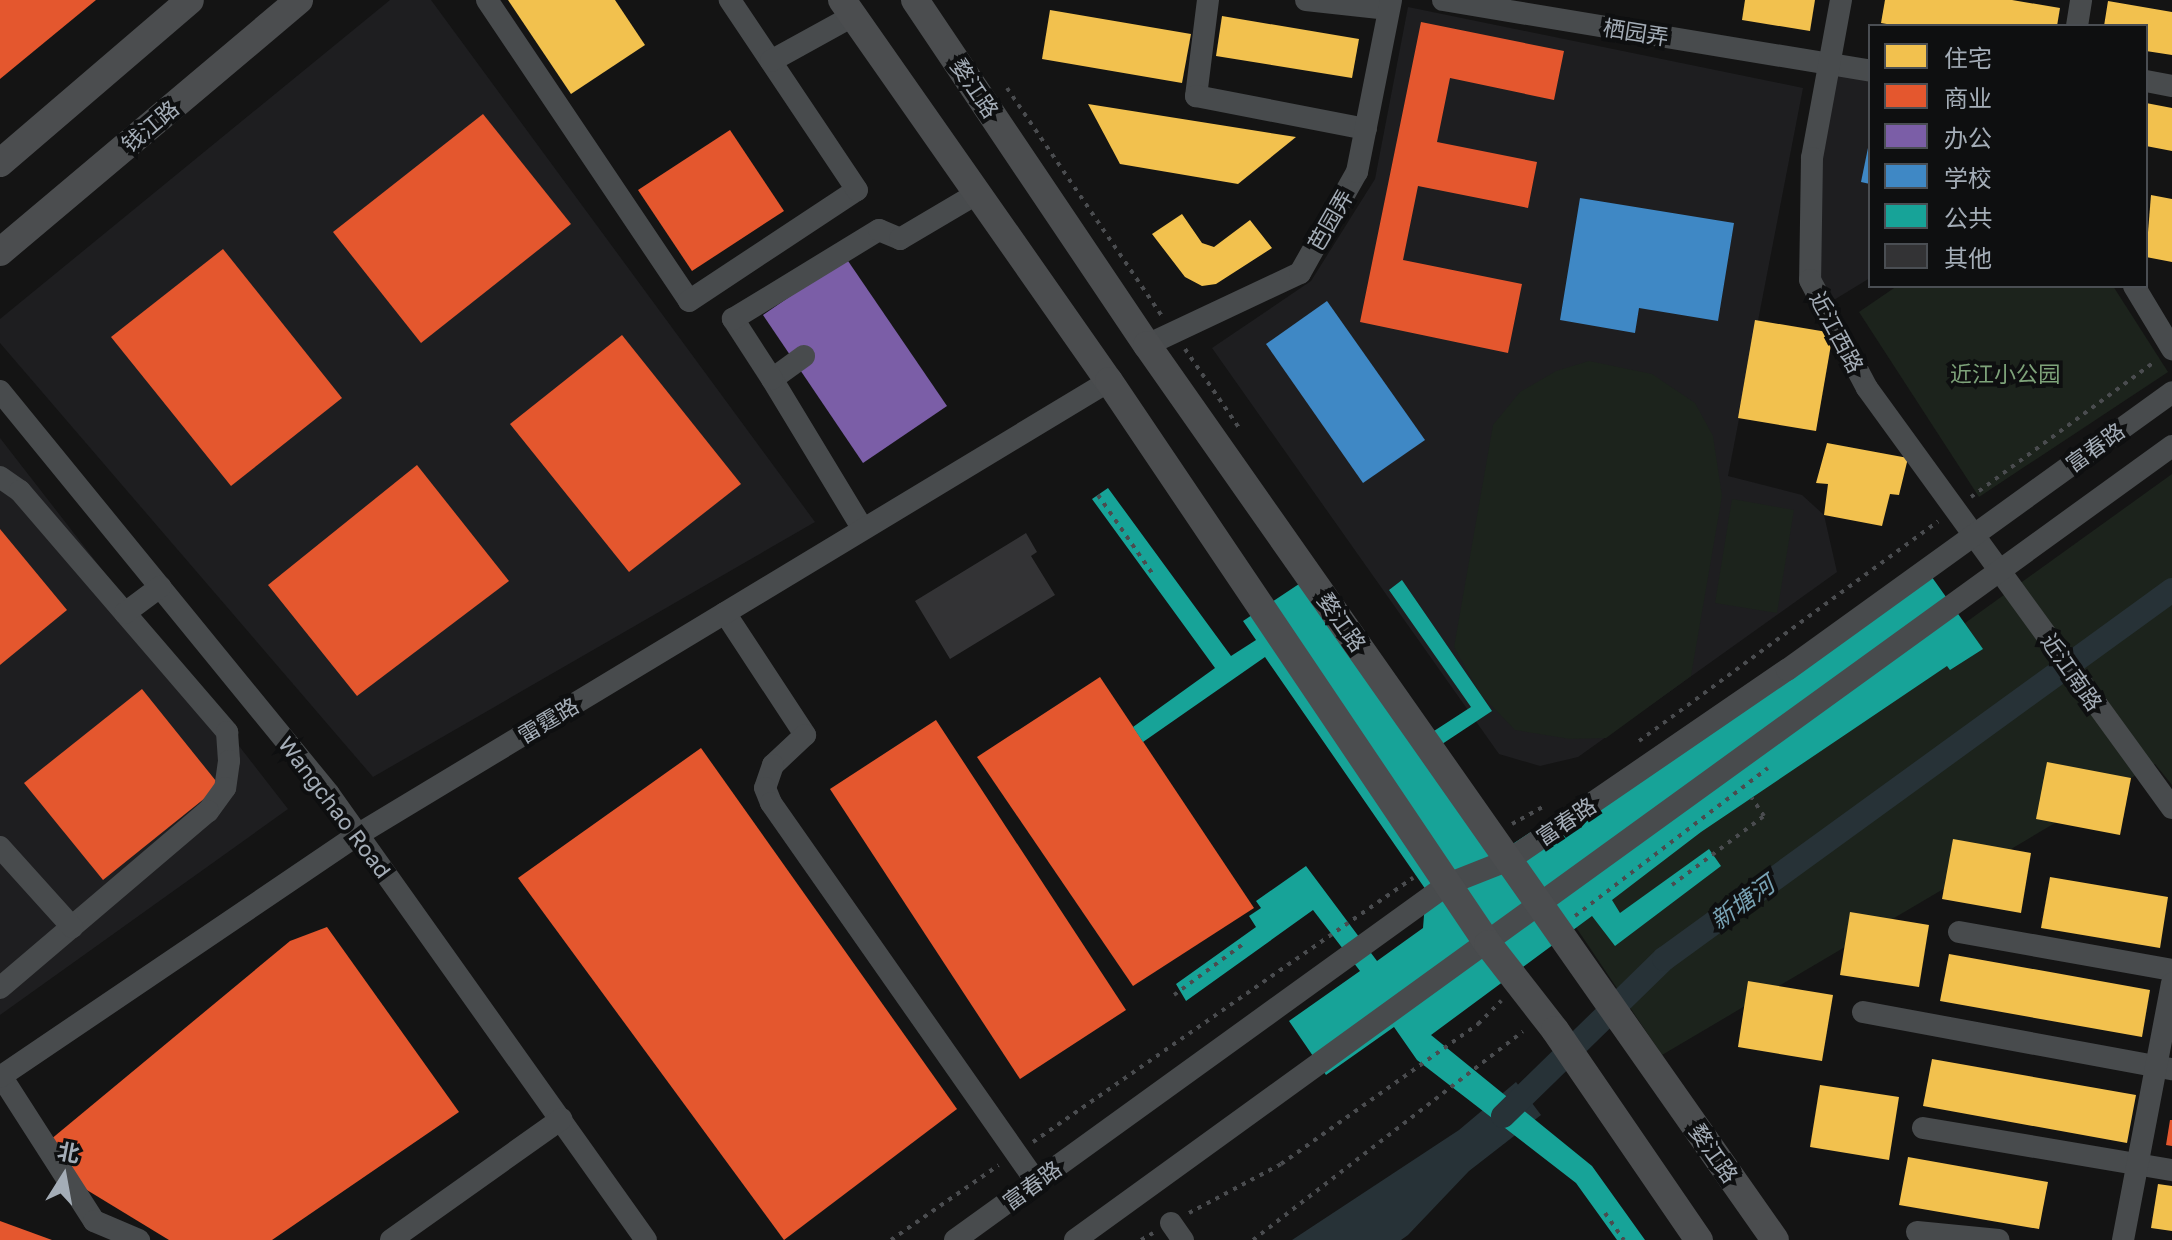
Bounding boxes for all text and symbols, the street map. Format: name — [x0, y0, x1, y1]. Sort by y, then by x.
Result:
street label: 栖园弄 — [1601, 14, 1671, 50]
legend — [1868, 24, 2148, 288]
text: 住宅 — [1944, 43, 1992, 72]
street label: 婺江路 — [946, 53, 1004, 123]
text: 商业 — [1944, 83, 1992, 112]
street label: 钱江路 — [116, 95, 184, 157]
text: 办公 — [1944, 123, 1992, 152]
text: 学校 — [1944, 163, 1992, 192]
street label: 芭园弄 — [1302, 185, 1358, 255]
text: 公共 — [1944, 203, 1992, 232]
text: 其他 — [1944, 243, 1992, 272]
street label: 近江西路 — [1805, 287, 1869, 377]
park label: 近江小公园 — [1950, 361, 2060, 387]
street label: 富春路 — [2061, 417, 2129, 477]
street label: 婺江路 — [1312, 587, 1372, 657]
street label: 近江南路 — [2036, 628, 2108, 716]
street label: 雷霆路 — [513, 692, 583, 748]
street label: Wangchao Road — [273, 731, 397, 883]
street label: 富春路 — [1531, 792, 1601, 850]
water label: 新塘河 — [1704, 869, 1780, 935]
street label: 婺江路 — [1684, 1118, 1744, 1188]
north arrow — [24, 1136, 104, 1216]
text: 北 — [55, 1137, 82, 1167]
street label: 富春路 — [998, 1155, 1066, 1215]

